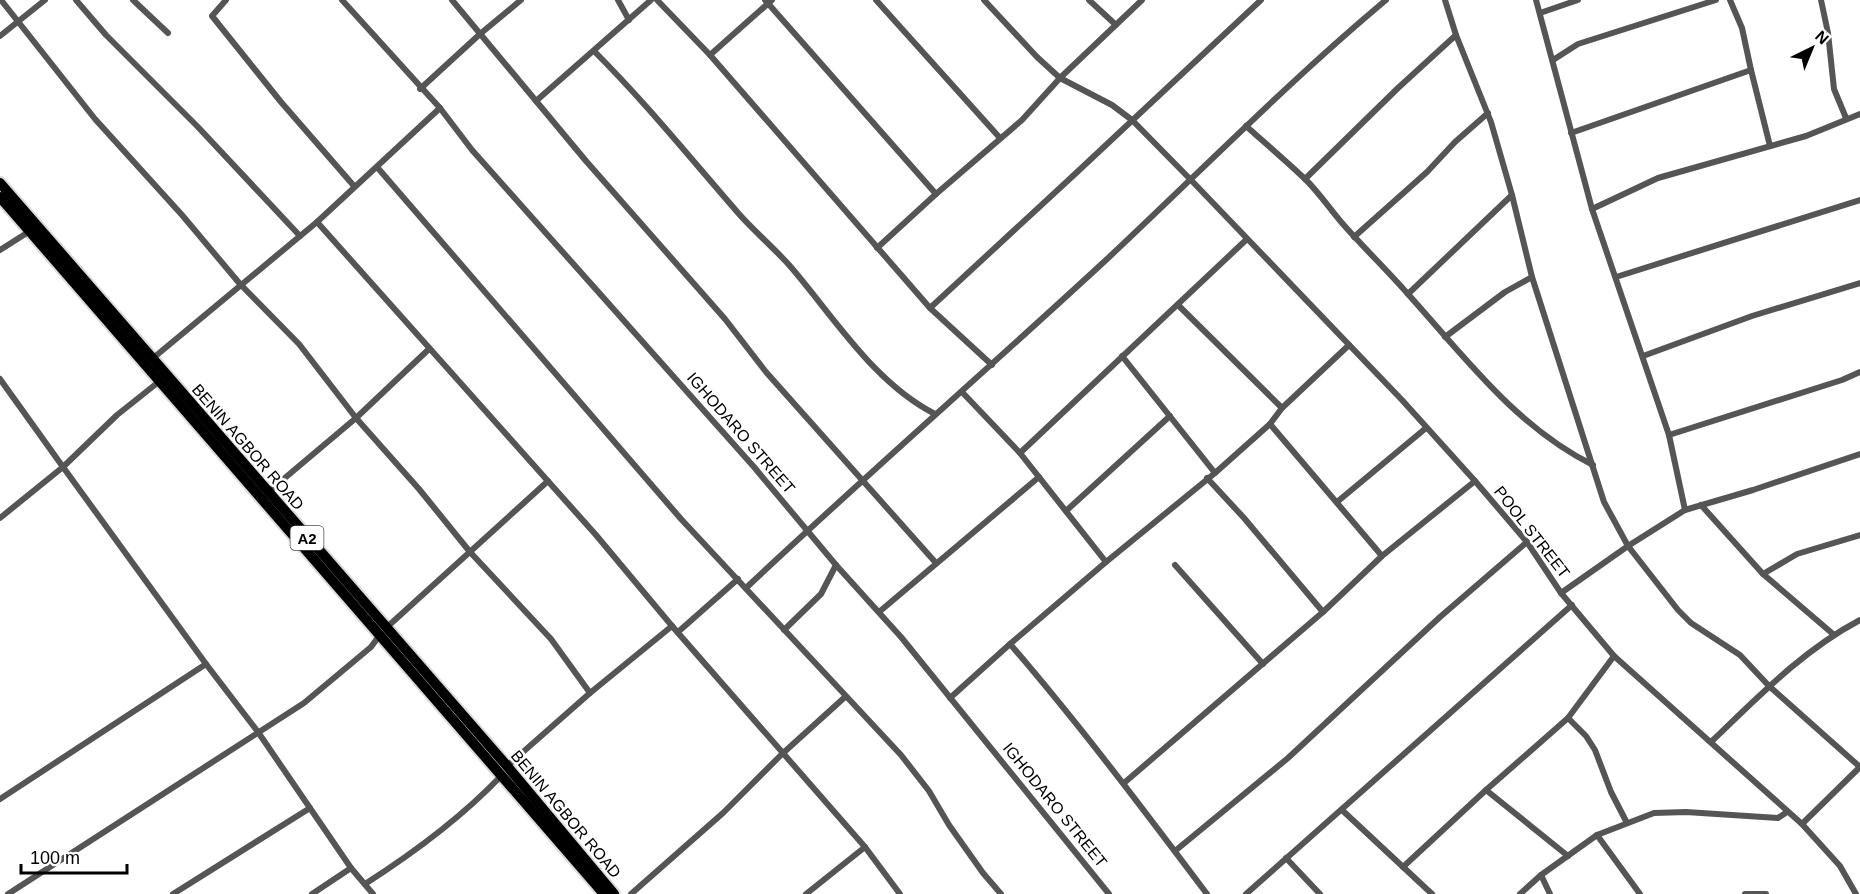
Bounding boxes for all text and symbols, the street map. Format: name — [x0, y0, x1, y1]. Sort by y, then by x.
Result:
north arrow — [1782, 18, 1842, 78]
text: N — [1812, 27, 1832, 48]
street label: IGHODARO STREET — [684, 369, 798, 497]
street label: BENIN AGBOR ROAD — [189, 381, 307, 513]
street label: POOL STREET — [1491, 483, 1573, 581]
road number: A2 — [290, 526, 324, 550]
street label: IGHODARO STREET — [1000, 740, 1110, 871]
street label: BENIN AGBOR ROAD — [508, 747, 624, 881]
scale bar — [21, 837, 128, 875]
text: 100 m — [30, 848, 80, 868]

